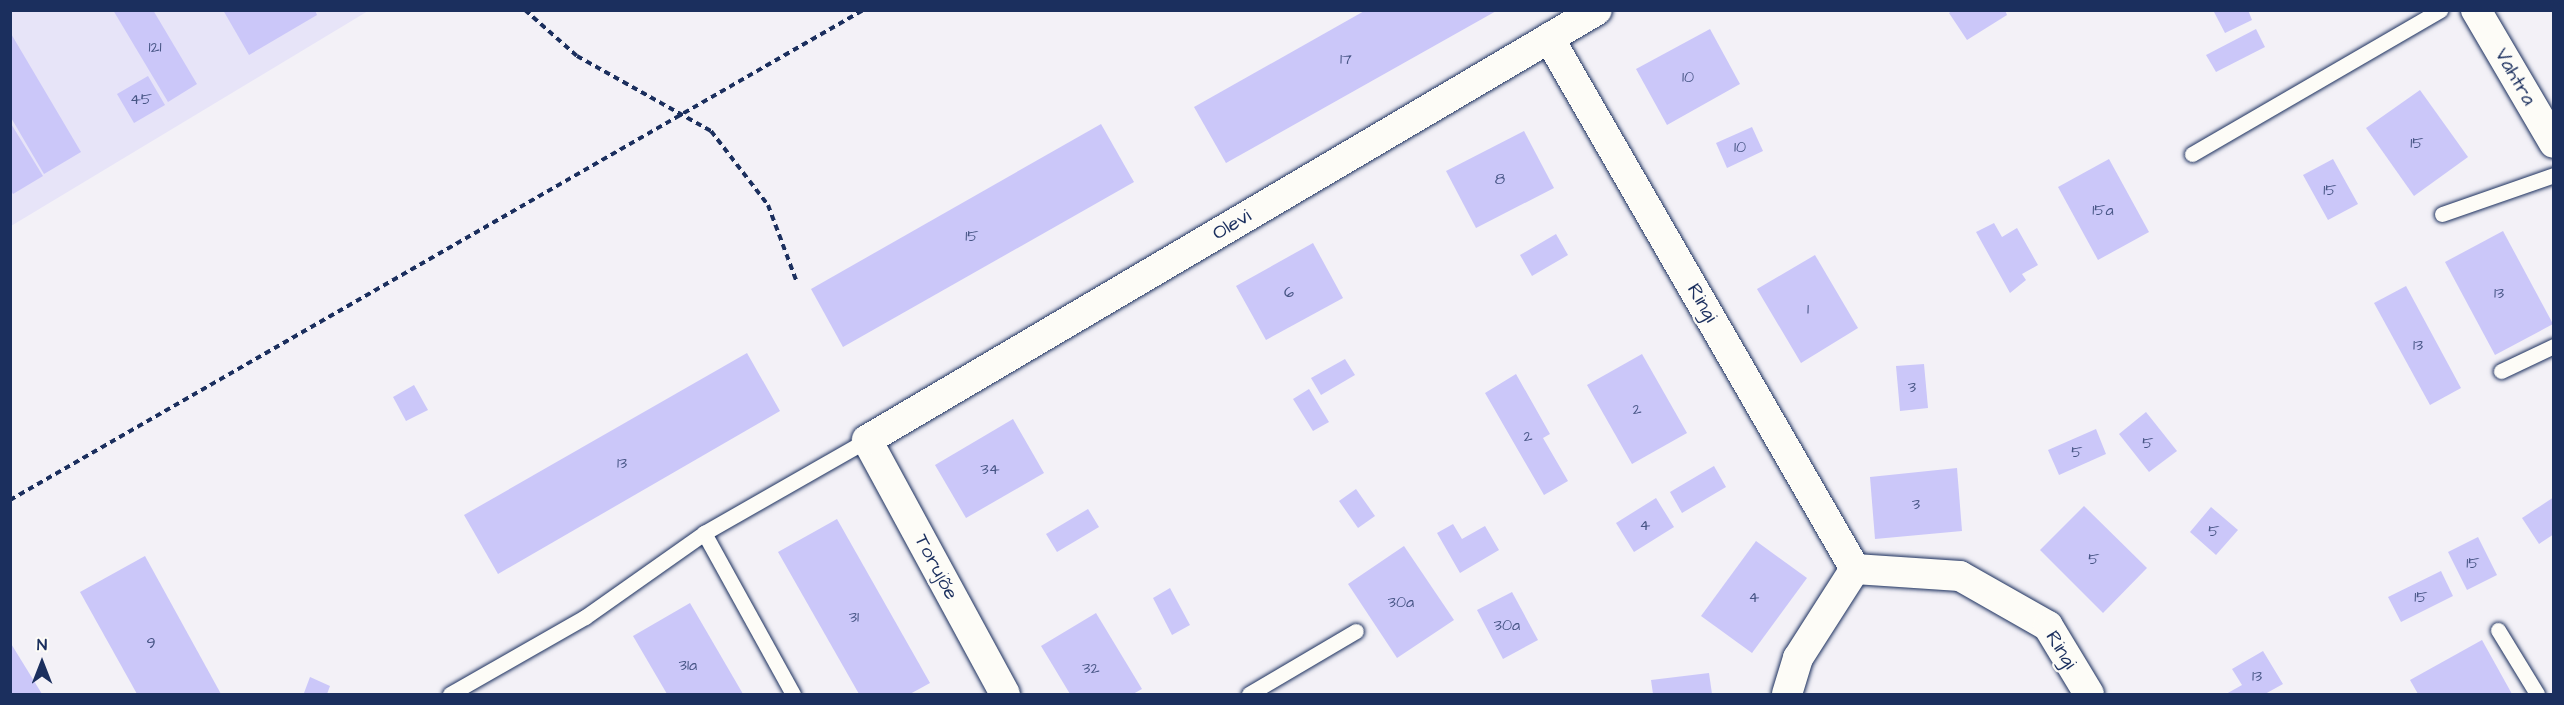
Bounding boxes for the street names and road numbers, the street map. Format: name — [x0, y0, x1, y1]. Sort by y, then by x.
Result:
street label: Vahtra — [2489, 44, 2541, 110]
street label: Olevi — [1208, 204, 1256, 246]
street label: Ringi — [1681, 279, 1723, 327]
street label: Torujõe — [909, 530, 963, 604]
street label: Ringi — [2040, 626, 2082, 674]

